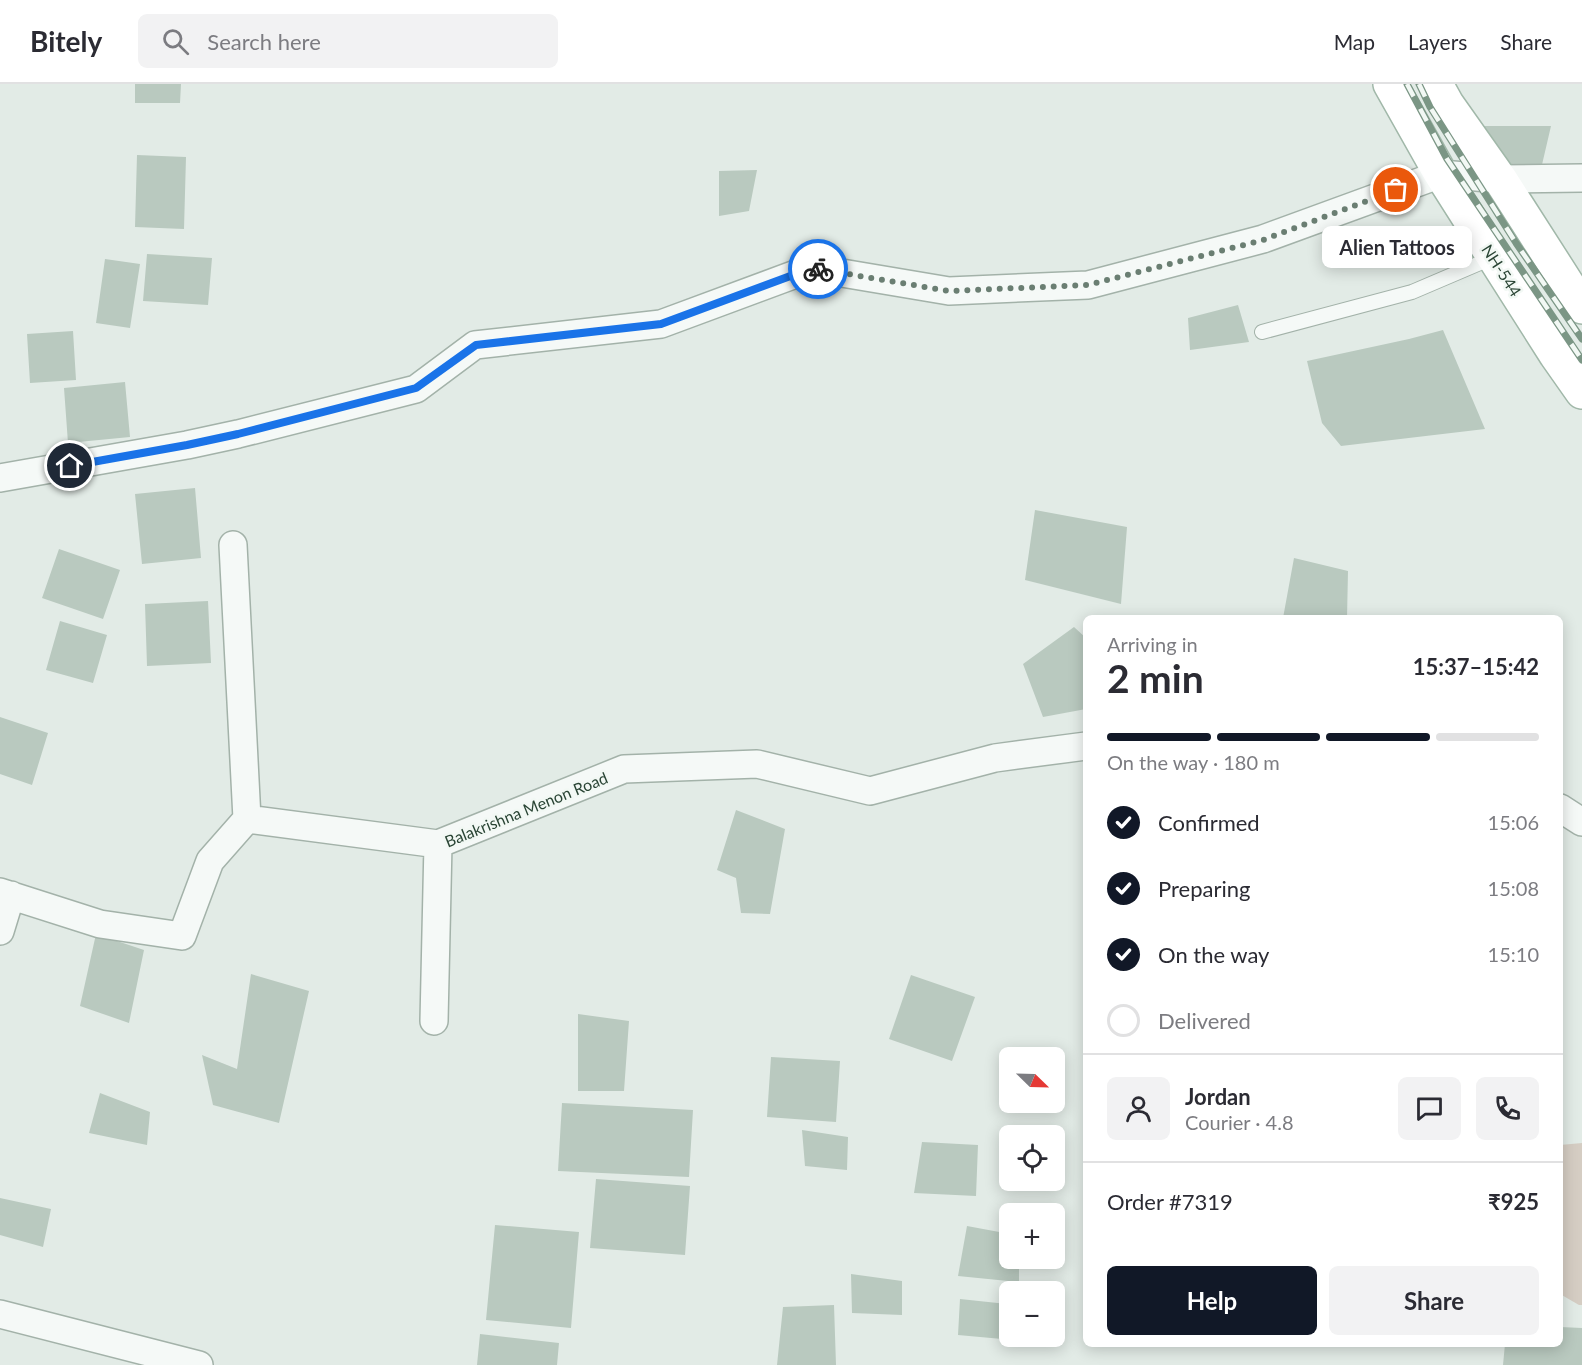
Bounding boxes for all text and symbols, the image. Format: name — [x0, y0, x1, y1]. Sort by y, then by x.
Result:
search box — [138, 14, 558, 68]
text: Bitely — [30, 24, 102, 58]
icon: search — [159, 25, 192, 58]
text: Search here — [207, 28, 321, 55]
text: Map — [1334, 29, 1375, 54]
text: Layers — [1408, 29, 1467, 54]
text: Share — [1500, 29, 1552, 54]
pin — [1370, 164, 1421, 215]
icon: bag — [1379, 173, 1412, 206]
callout: Alien Tattoos — [1321, 226, 1471, 268]
text: Alien Tattoos — [1339, 235, 1455, 259]
courier — [788, 239, 848, 299]
street label: NH-544 — [1478, 240, 1526, 300]
icon: bike — [802, 253, 835, 286]
pin — [44, 440, 95, 491]
icon: home — [53, 449, 86, 482]
text: Arriving in — [1107, 632, 1198, 656]
text: 15:37–15:42 — [1413, 653, 1539, 680]
text: 2 min — [1107, 655, 1204, 701]
text: On the way · 180 m — [1107, 750, 1280, 774]
street label: Balakrishna Menon Road — [442, 768, 610, 850]
icon: check — [1107, 806, 1140, 839]
text: Confirmed — [1158, 809, 1260, 836]
text: 15:06 — [1488, 810, 1539, 834]
icon: check — [1107, 872, 1140, 905]
text: Preparing — [1158, 875, 1250, 902]
text: 15:08 — [1488, 876, 1539, 900]
icon: check — [1107, 938, 1140, 971]
text: On the way — [1158, 941, 1269, 968]
text: 15:10 — [1488, 942, 1539, 966]
text: Delivered — [1158, 1007, 1251, 1034]
north arrow — [999, 1047, 1065, 1113]
map controls — [999, 1047, 1065, 1347]
button: person — [1107, 1077, 1170, 1140]
button: chat — [1398, 1077, 1461, 1140]
button: phone — [1476, 1077, 1539, 1140]
text: Jordan — [1185, 1083, 1251, 1110]
text: Courier · 4.8 — [1185, 1110, 1294, 1134]
button: locate — [999, 1125, 1065, 1191]
text: Order #7319 — [1107, 1188, 1233, 1215]
text: ₹925 — [1488, 1188, 1539, 1215]
button: + — [999, 1203, 1065, 1269]
button: Help — [1107, 1266, 1317, 1335]
button: Share — [1329, 1266, 1539, 1335]
button: − — [999, 1281, 1065, 1347]

